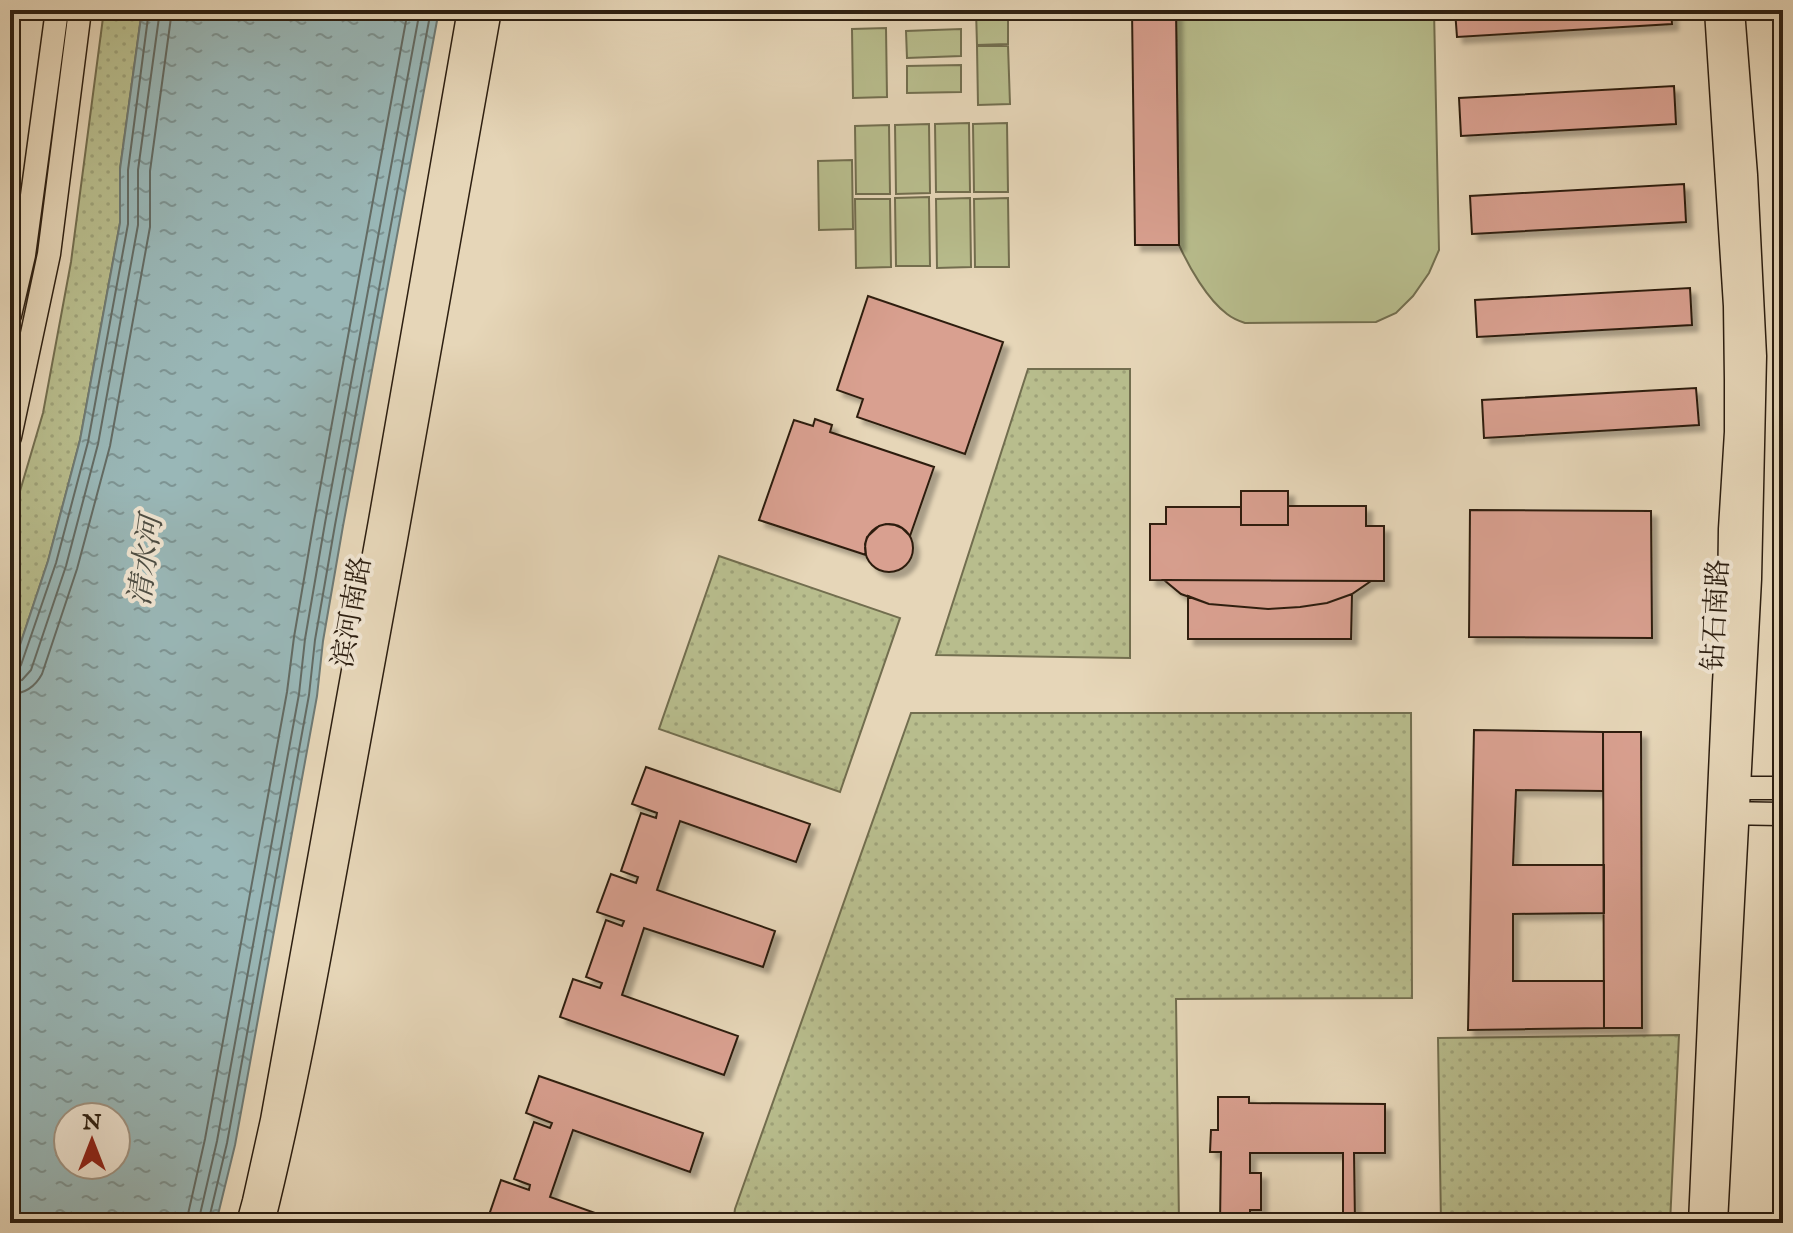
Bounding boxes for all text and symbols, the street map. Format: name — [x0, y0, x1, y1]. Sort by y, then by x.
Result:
water label: 清水河 — [122, 509, 173, 608]
street label: 滨河南路 — [326, 554, 380, 670]
street label: 钻石南路 — [1697, 558, 1737, 672]
north arrow — [52, 1101, 132, 1181]
text: N — [81, 1109, 102, 1137]

